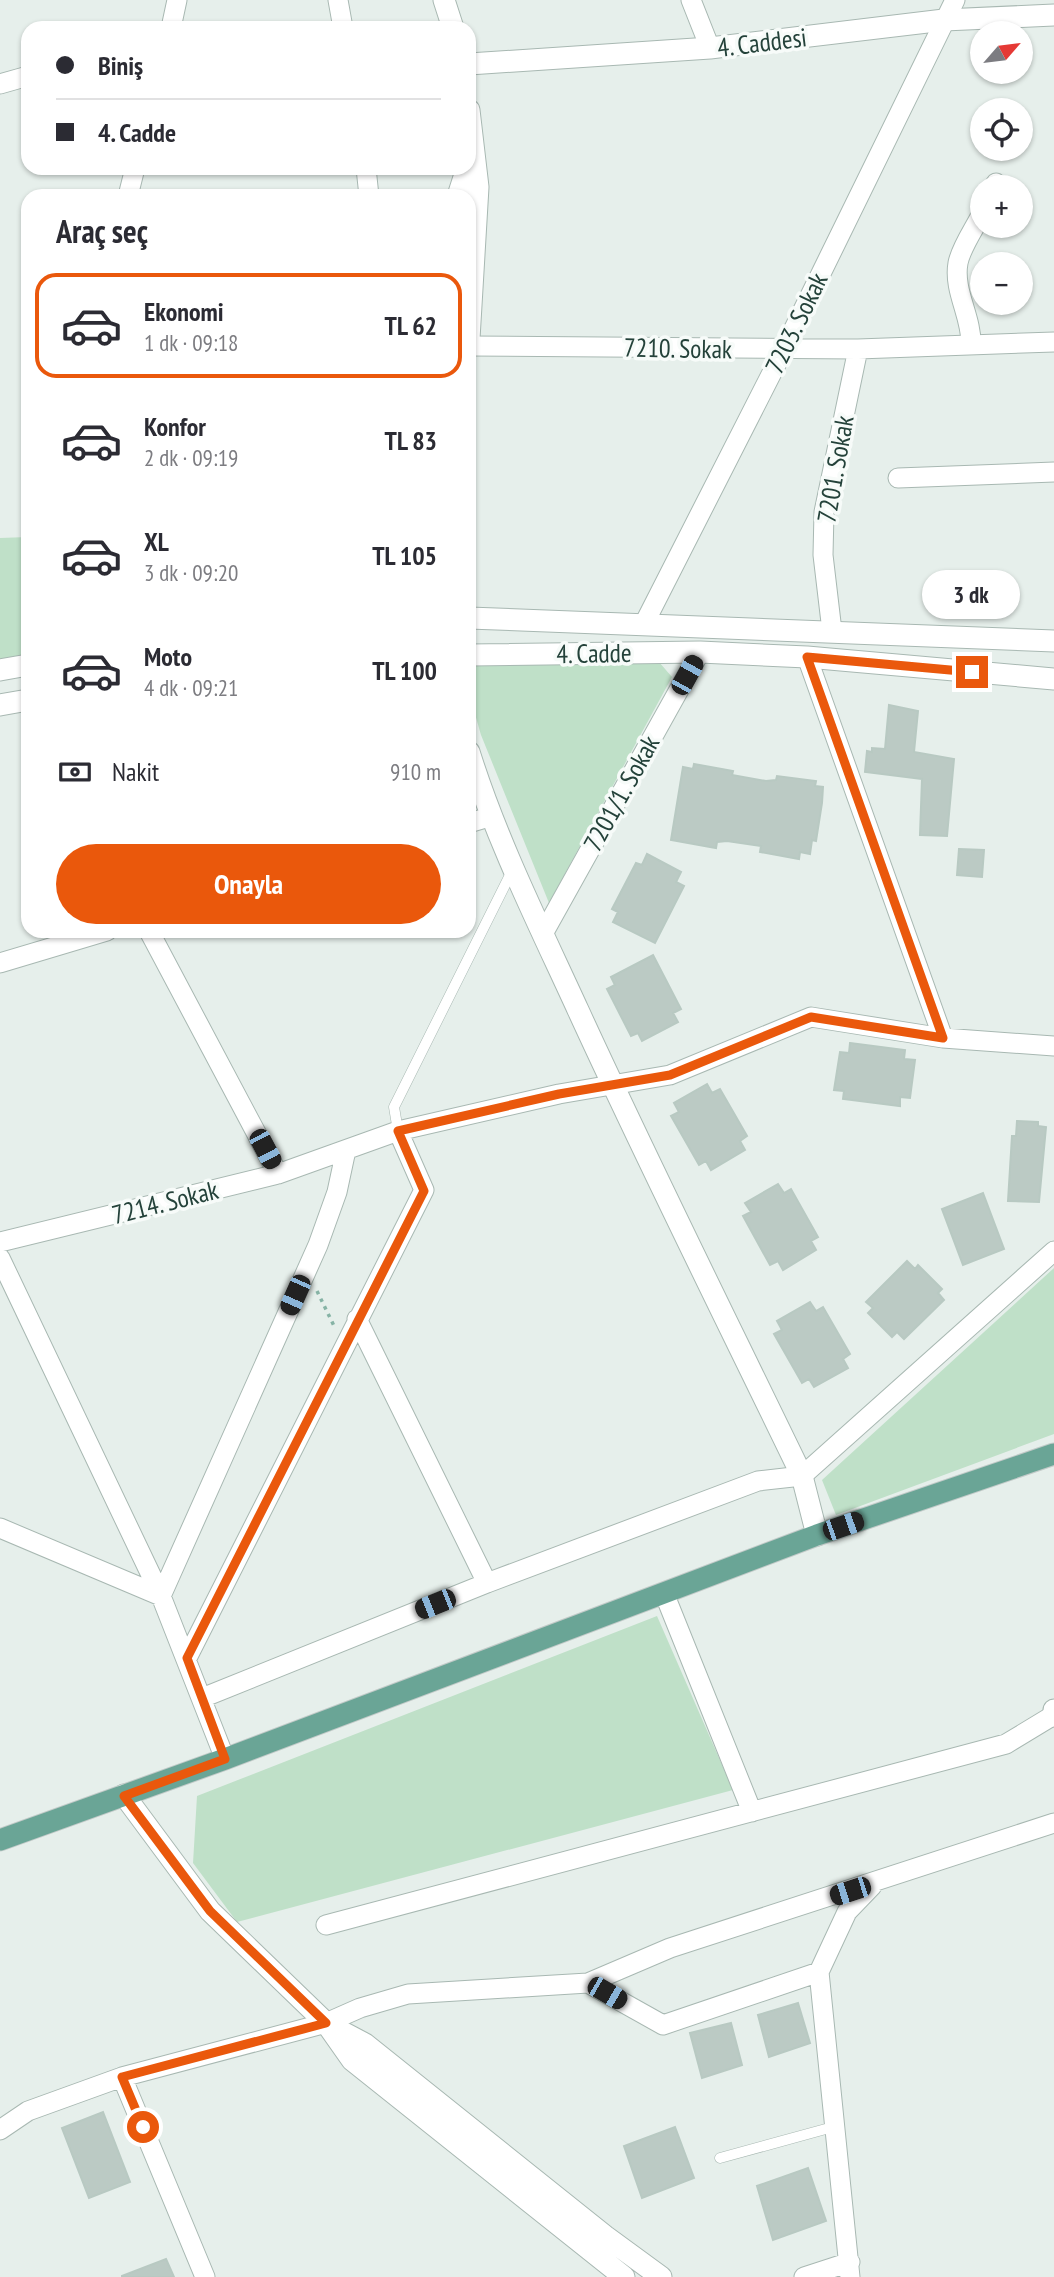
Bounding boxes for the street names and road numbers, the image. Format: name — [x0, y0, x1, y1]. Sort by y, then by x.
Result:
street label: 4. Caddesi — [715, 20, 809, 64]
street label: 7203. Sokak — [757, 267, 835, 379]
street label: 7210. Sokak — [624, 331, 732, 365]
street label: 7201. Sokak — [809, 413, 861, 525]
street label: 4. Cadde — [556, 636, 632, 670]
street label: 7201/1. Sokak — [576, 729, 666, 857]
street label: 7214. Sokak — [109, 1173, 221, 1231]

